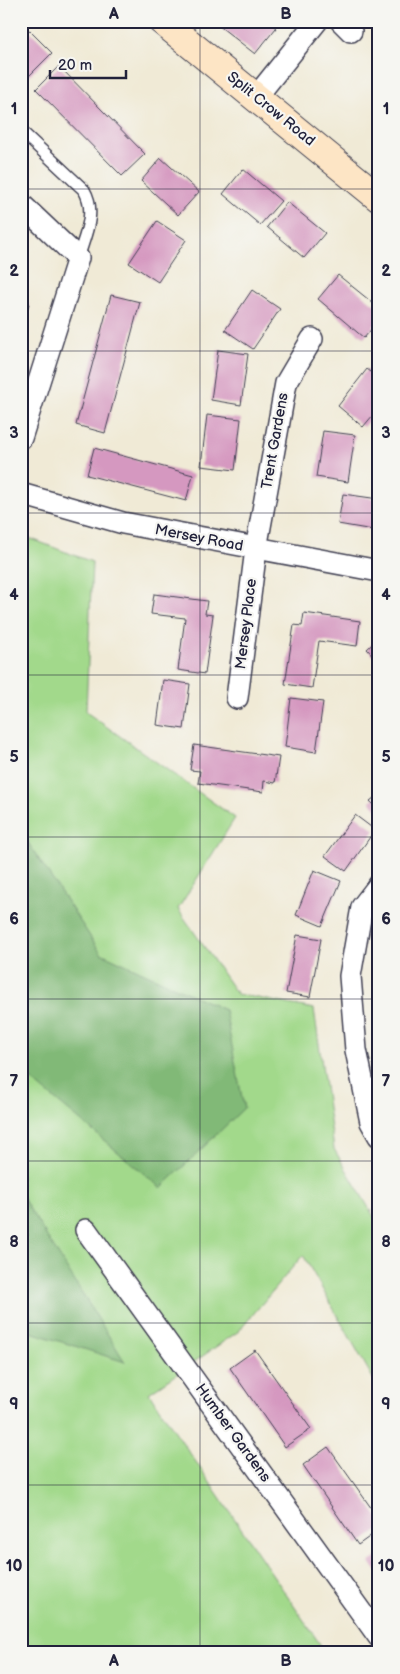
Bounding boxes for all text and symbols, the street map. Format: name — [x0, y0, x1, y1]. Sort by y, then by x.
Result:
text: A — [108, 5, 119, 24]
text: B — [280, 5, 292, 24]
scale bar — [50, 48, 126, 80]
text: 20 m — [58, 56, 92, 75]
street label: Split Crow Road — [223, 68, 319, 150]
text: 1 — [11, 100, 17, 119]
text: 1 — [383, 100, 389, 119]
text: 2 — [9, 262, 19, 281]
text: 2 — [381, 262, 391, 281]
street label: Trent Gardens — [257, 391, 293, 491]
text: 3 — [9, 424, 19, 443]
text: 3 — [381, 424, 391, 443]
street label: Mersey Road — [153, 520, 245, 556]
street label: Mersey Place — [231, 577, 261, 670]
text: 4 — [9, 586, 19, 605]
text: 4 — [381, 586, 391, 605]
text: 5 — [9, 748, 19, 767]
text: 5 — [381, 748, 391, 767]
text: 6 — [9, 910, 19, 929]
text: 6 — [381, 910, 391, 929]
text: 7 — [10, 1072, 19, 1091]
text: 7 — [382, 1072, 391, 1091]
text: 8 — [9, 1233, 19, 1252]
text: 8 — [381, 1233, 391, 1252]
street label: Humber Gardens — [191, 1380, 275, 1486]
text: 9 — [9, 1395, 19, 1414]
text: 9 — [381, 1395, 391, 1414]
text: 10 — [6, 1557, 22, 1576]
text: 10 — [378, 1557, 394, 1576]
text: A — [108, 1652, 119, 1671]
text: B — [280, 1652, 292, 1671]

